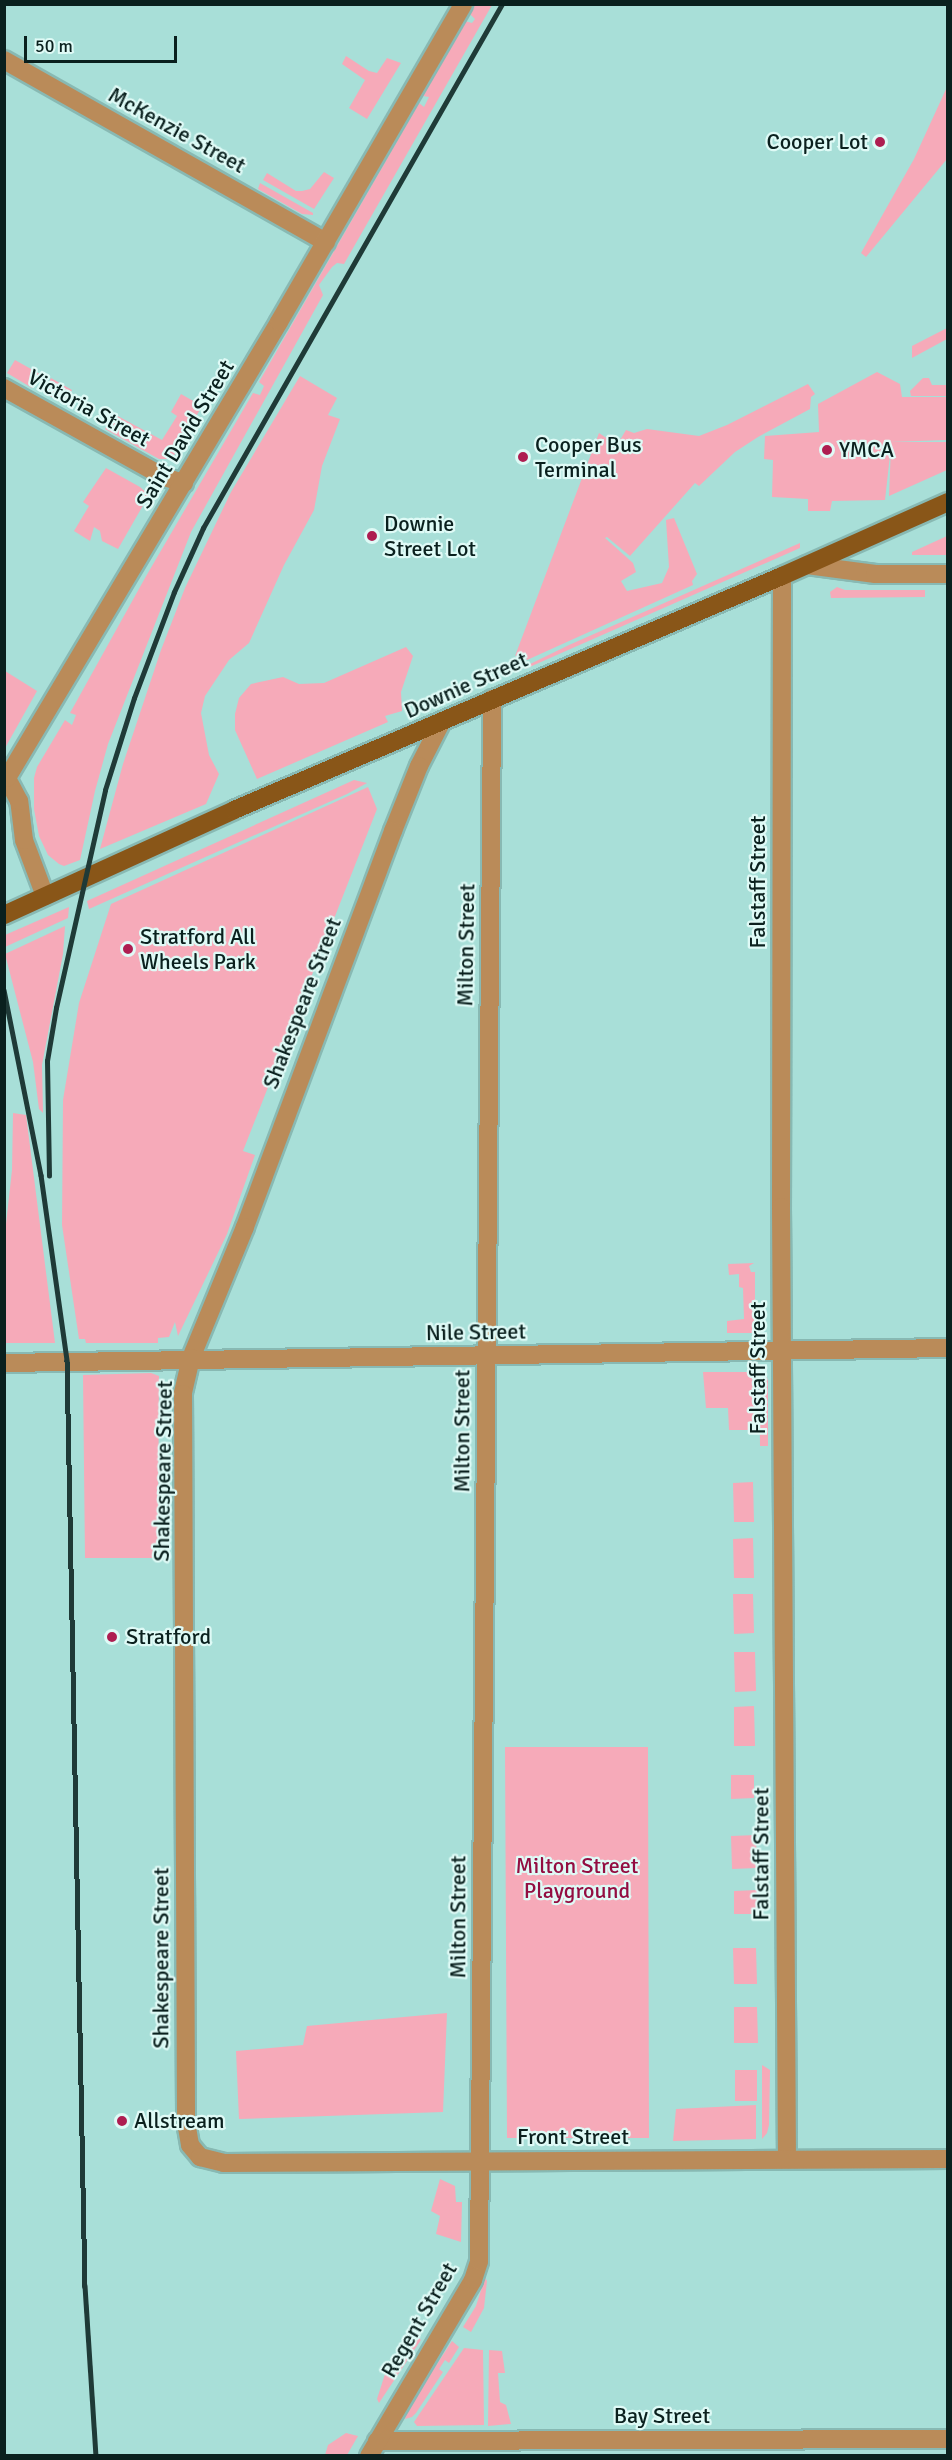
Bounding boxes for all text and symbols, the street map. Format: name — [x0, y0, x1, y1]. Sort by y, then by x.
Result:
scale bar — [27, 24, 180, 62]
text: 50 m — [35, 35, 73, 57]
street label: McKenzie Street — [104, 81, 250, 179]
place label: Cooper Lot — [767, 129, 868, 155]
marker: Cooper Lot — [873, 135, 887, 149]
street label: Saint David Street — [130, 355, 240, 513]
street label: Victoria Street — [23, 364, 155, 452]
place label: Cooper Bus Terminal — [535, 431, 642, 482]
place label: YMCA — [839, 437, 894, 463]
marker: YMCA — [820, 443, 834, 457]
marker: Cooper Bus Terminal — [516, 450, 530, 464]
place label: Downie Street Lot — [384, 510, 476, 562]
marker: Downie Street Lot — [365, 529, 379, 543]
street label: Downie Street — [400, 646, 532, 724]
street label: Falstaff Street — [745, 815, 771, 949]
street label: Milton Street — [452, 883, 480, 1007]
street label: Shakespeare Street — [257, 914, 347, 1092]
place label: Stratford All Wheels Park — [140, 923, 256, 974]
marker: Stratford All Wheels Park — [121, 942, 135, 956]
street label: Falstaff Street — [745, 1301, 771, 1435]
street label: Nile Street — [426, 1318, 526, 1346]
street label: Milton Street — [449, 1370, 475, 1492]
street label: Shakespeare Street — [148, 1380, 178, 1562]
place label: Stratford — [126, 1624, 211, 1650]
marker: Stratford — [103, 1628, 121, 1646]
street label: Falstaff Street — [748, 1787, 774, 1921]
park label: Milton Street Playground — [516, 1852, 638, 1904]
street label: Milton Street — [445, 1856, 471, 1978]
street label: Shakespeare Street — [148, 1867, 174, 2049]
place label: Allstream — [134, 2108, 225, 2134]
marker: Allstream — [115, 2114, 129, 2128]
street label: Front Street — [517, 2124, 629, 2150]
street label: Regent Street — [375, 2258, 463, 2382]
street label: Bay Street — [614, 2403, 710, 2429]

